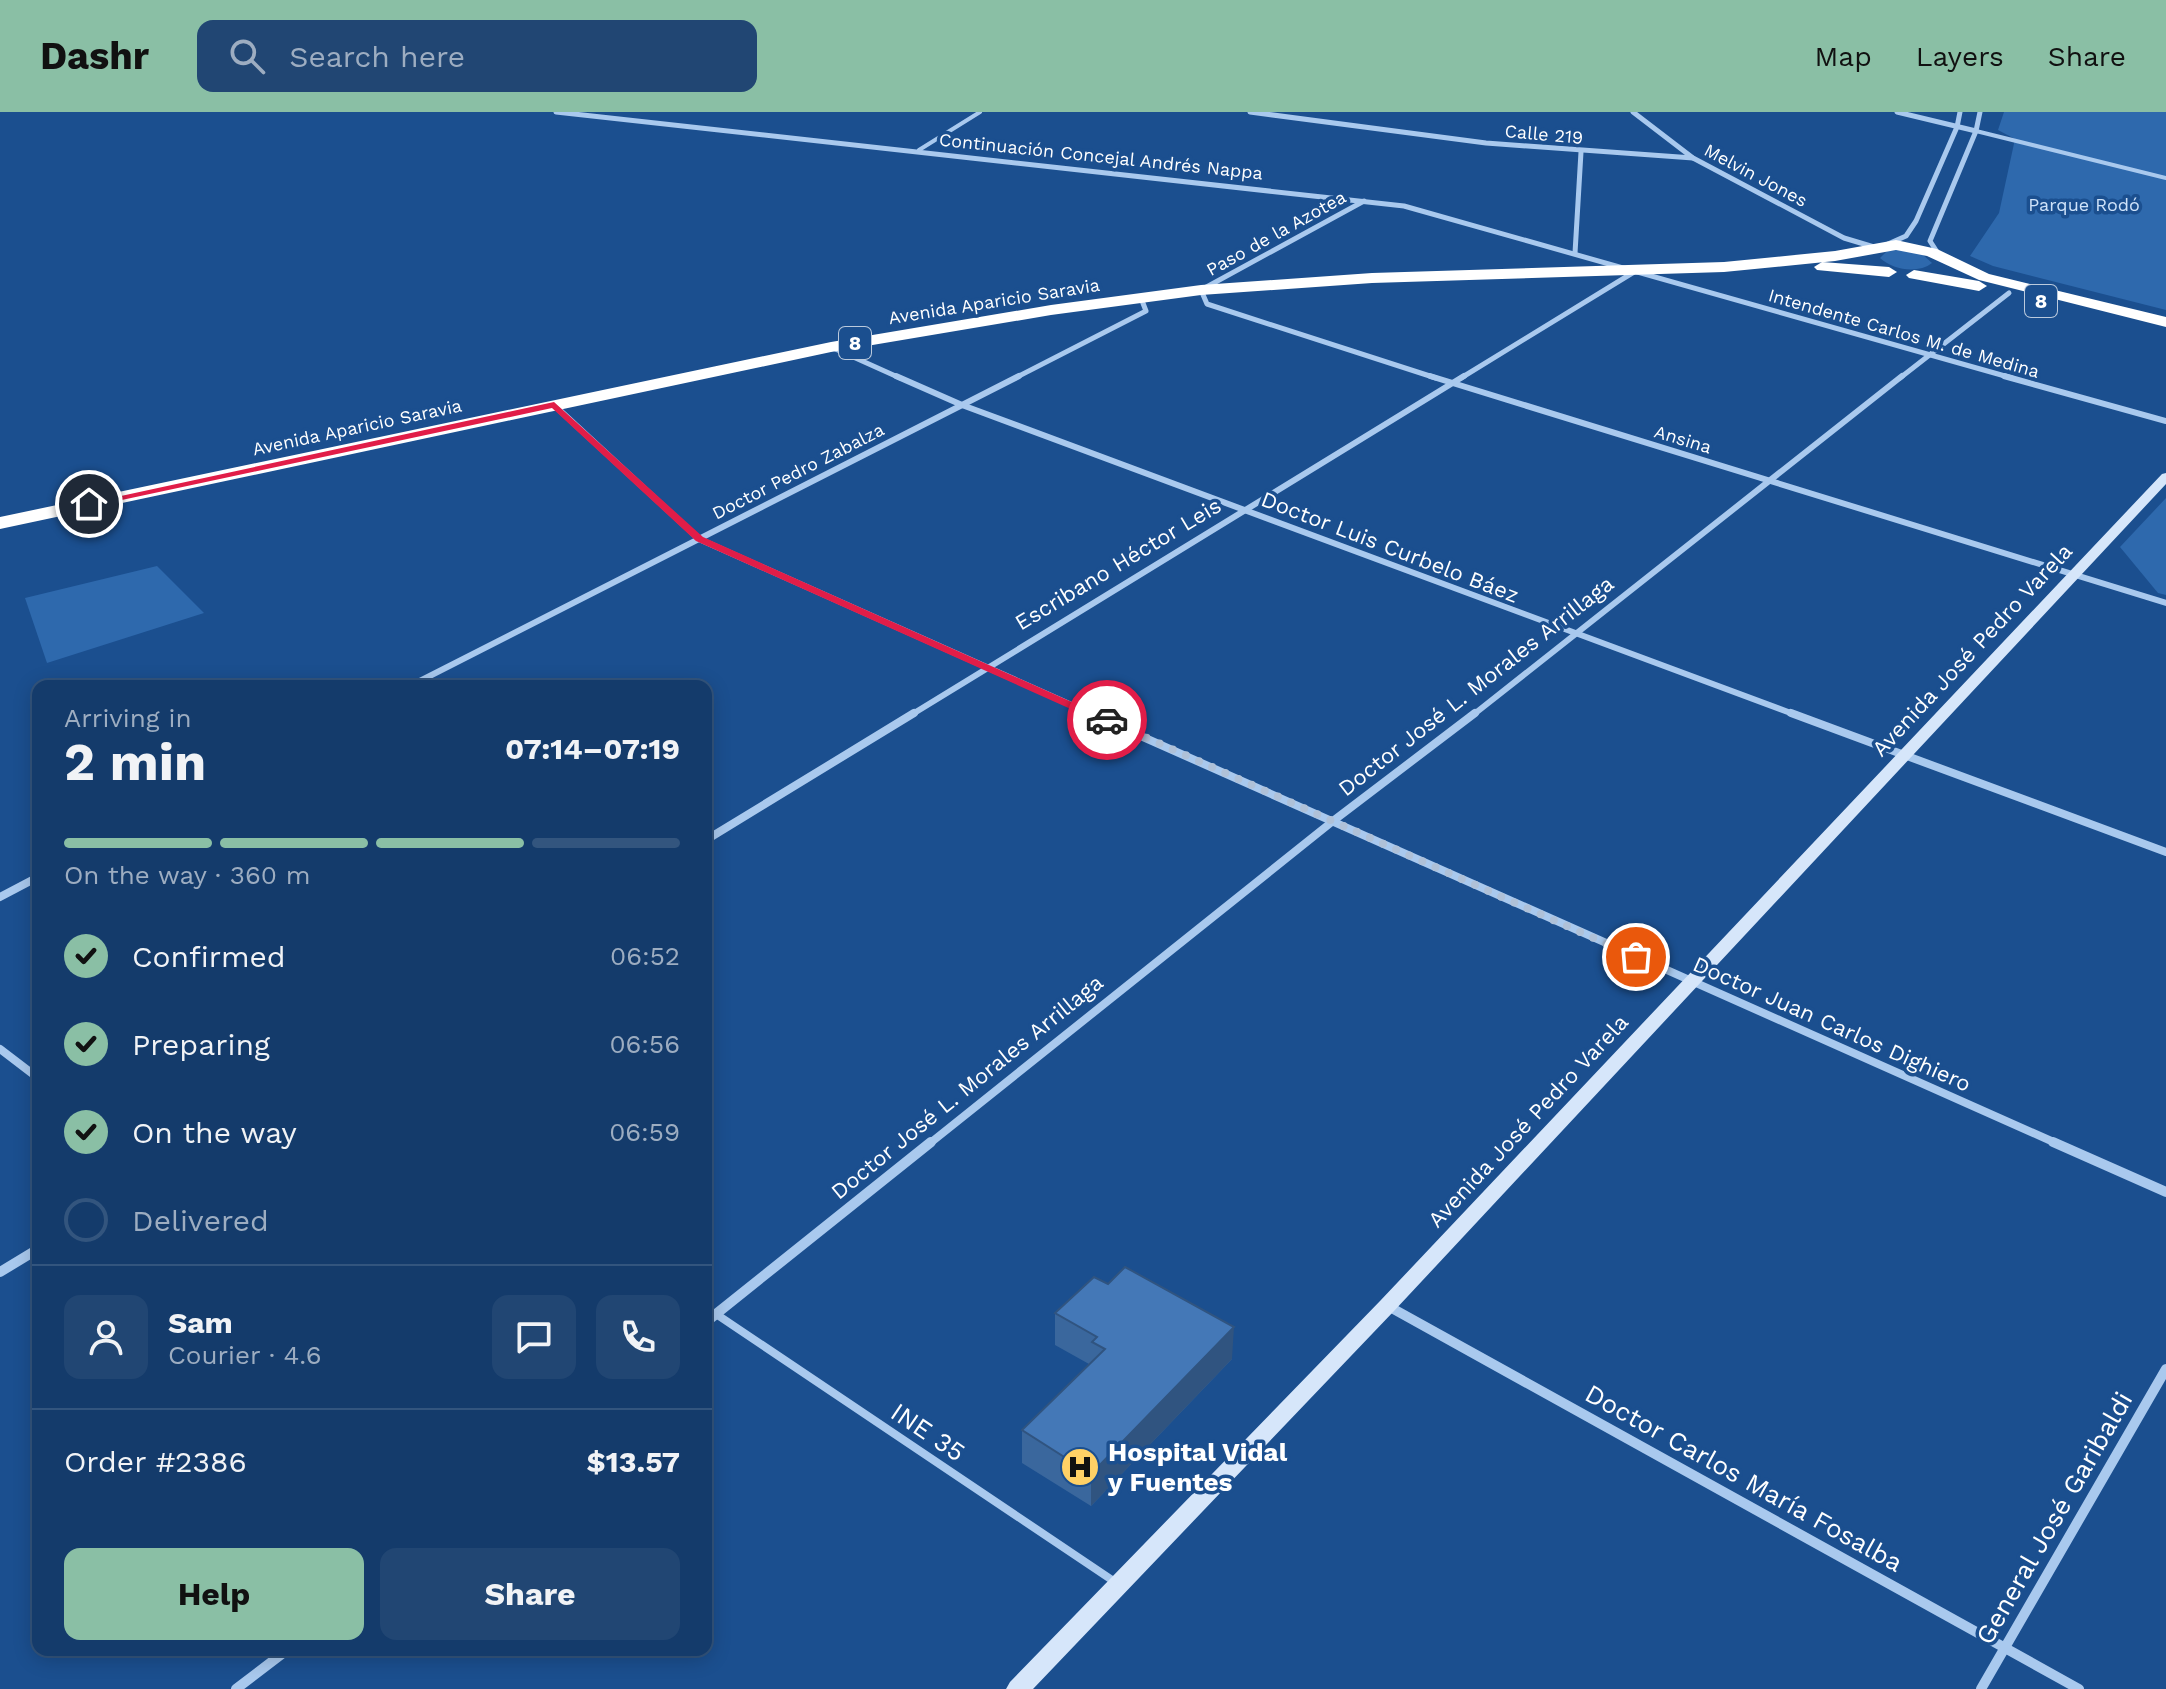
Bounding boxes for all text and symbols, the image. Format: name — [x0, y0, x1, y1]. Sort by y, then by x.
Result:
search box — [197, 20, 757, 92]
text: Dashr — [40, 34, 149, 78]
icon: search — [225, 34, 269, 78]
text: Search here — [289, 39, 465, 74]
text: Map — [1815, 40, 1872, 73]
text: Layers — [1916, 40, 2004, 73]
text: Share — [2048, 40, 2126, 73]
street label: Calle 219 — [1504, 120, 1584, 148]
street label: Continuación Concejal Andrés Nappa — [938, 129, 1264, 183]
street label: Melvin Jones — [1701, 139, 1811, 211]
street label: Paso de la Azotea — [1203, 186, 1349, 280]
park label: Parque Rodó — [2028, 194, 2140, 215]
street label: Avenida Aparicio Saravia — [887, 274, 1101, 328]
street label: Intendente Carlos M. de Medina — [1766, 284, 2042, 382]
road number: 8 — [2025, 285, 2057, 317]
road number: 8 — [839, 327, 871, 359]
street label: Avenida Aparicio Saravia — [250, 395, 464, 459]
street label: Doctor Pedro Zabalza — [709, 419, 887, 523]
street label: Ansina — [1652, 420, 1714, 458]
pin — [55, 470, 123, 538]
icon: home — [67, 482, 111, 526]
street label: Doctor Luis Curbelo Báez — [1258, 486, 1522, 608]
street label: Escribano Héctor Leis — [1011, 493, 1225, 635]
street label: Avenida José Pedro Varela — [1867, 539, 2077, 761]
street label: Doctor José L. Morales Arrillaga — [1334, 571, 1618, 801]
courier — [1067, 680, 1147, 760]
icon: car — [1085, 698, 1129, 742]
text: Arriving in — [64, 703, 192, 733]
text: 07:14–07:19 — [505, 731, 680, 766]
text: 2 min — [64, 732, 206, 793]
text: On the way · 360 m — [64, 860, 311, 890]
pin — [1602, 923, 1670, 991]
icon: check — [64, 934, 108, 978]
icon: bag — [1614, 935, 1658, 979]
text: Confirmed — [132, 939, 286, 974]
text: 06:52 — [610, 941, 680, 971]
street label: Doctor Juan Carlos Dighiero — [1689, 951, 1975, 1097]
street label: Doctor José L. Morales Arrillaga — [826, 970, 1108, 1204]
street label: Avenida José Pedro Varela — [1423, 1010, 1633, 1232]
icon: check — [64, 1022, 108, 1066]
text: Preparing — [132, 1027, 270, 1062]
text: 06:56 — [609, 1029, 680, 1059]
icon: check — [64, 1110, 108, 1154]
text: On the way — [132, 1115, 297, 1150]
text: 06:59 — [609, 1117, 680, 1147]
text: Delivered — [132, 1203, 269, 1238]
button: person — [64, 1295, 148, 1379]
button: chat — [492, 1295, 576, 1379]
button: phone — [596, 1295, 680, 1379]
text: Sam — [168, 1305, 233, 1340]
text: Courier · 4.6 — [168, 1340, 322, 1370]
street label: Doctor Carlos María Fosalba — [1580, 1378, 1908, 1578]
street label: General José Garibaldi — [1969, 1387, 2139, 1649]
street label: INE 35 — [885, 1396, 971, 1468]
place label: Hospital Vidal y Fuentes — [1107, 1437, 1288, 1497]
text: Order #2386 — [64, 1444, 247, 1479]
text: $13.57 — [587, 1444, 680, 1479]
hospital icon: Hospital Vidal y Fuentes — [1059, 1446, 1101, 1488]
button: Help — [64, 1548, 364, 1640]
button: Share — [380, 1548, 680, 1640]

